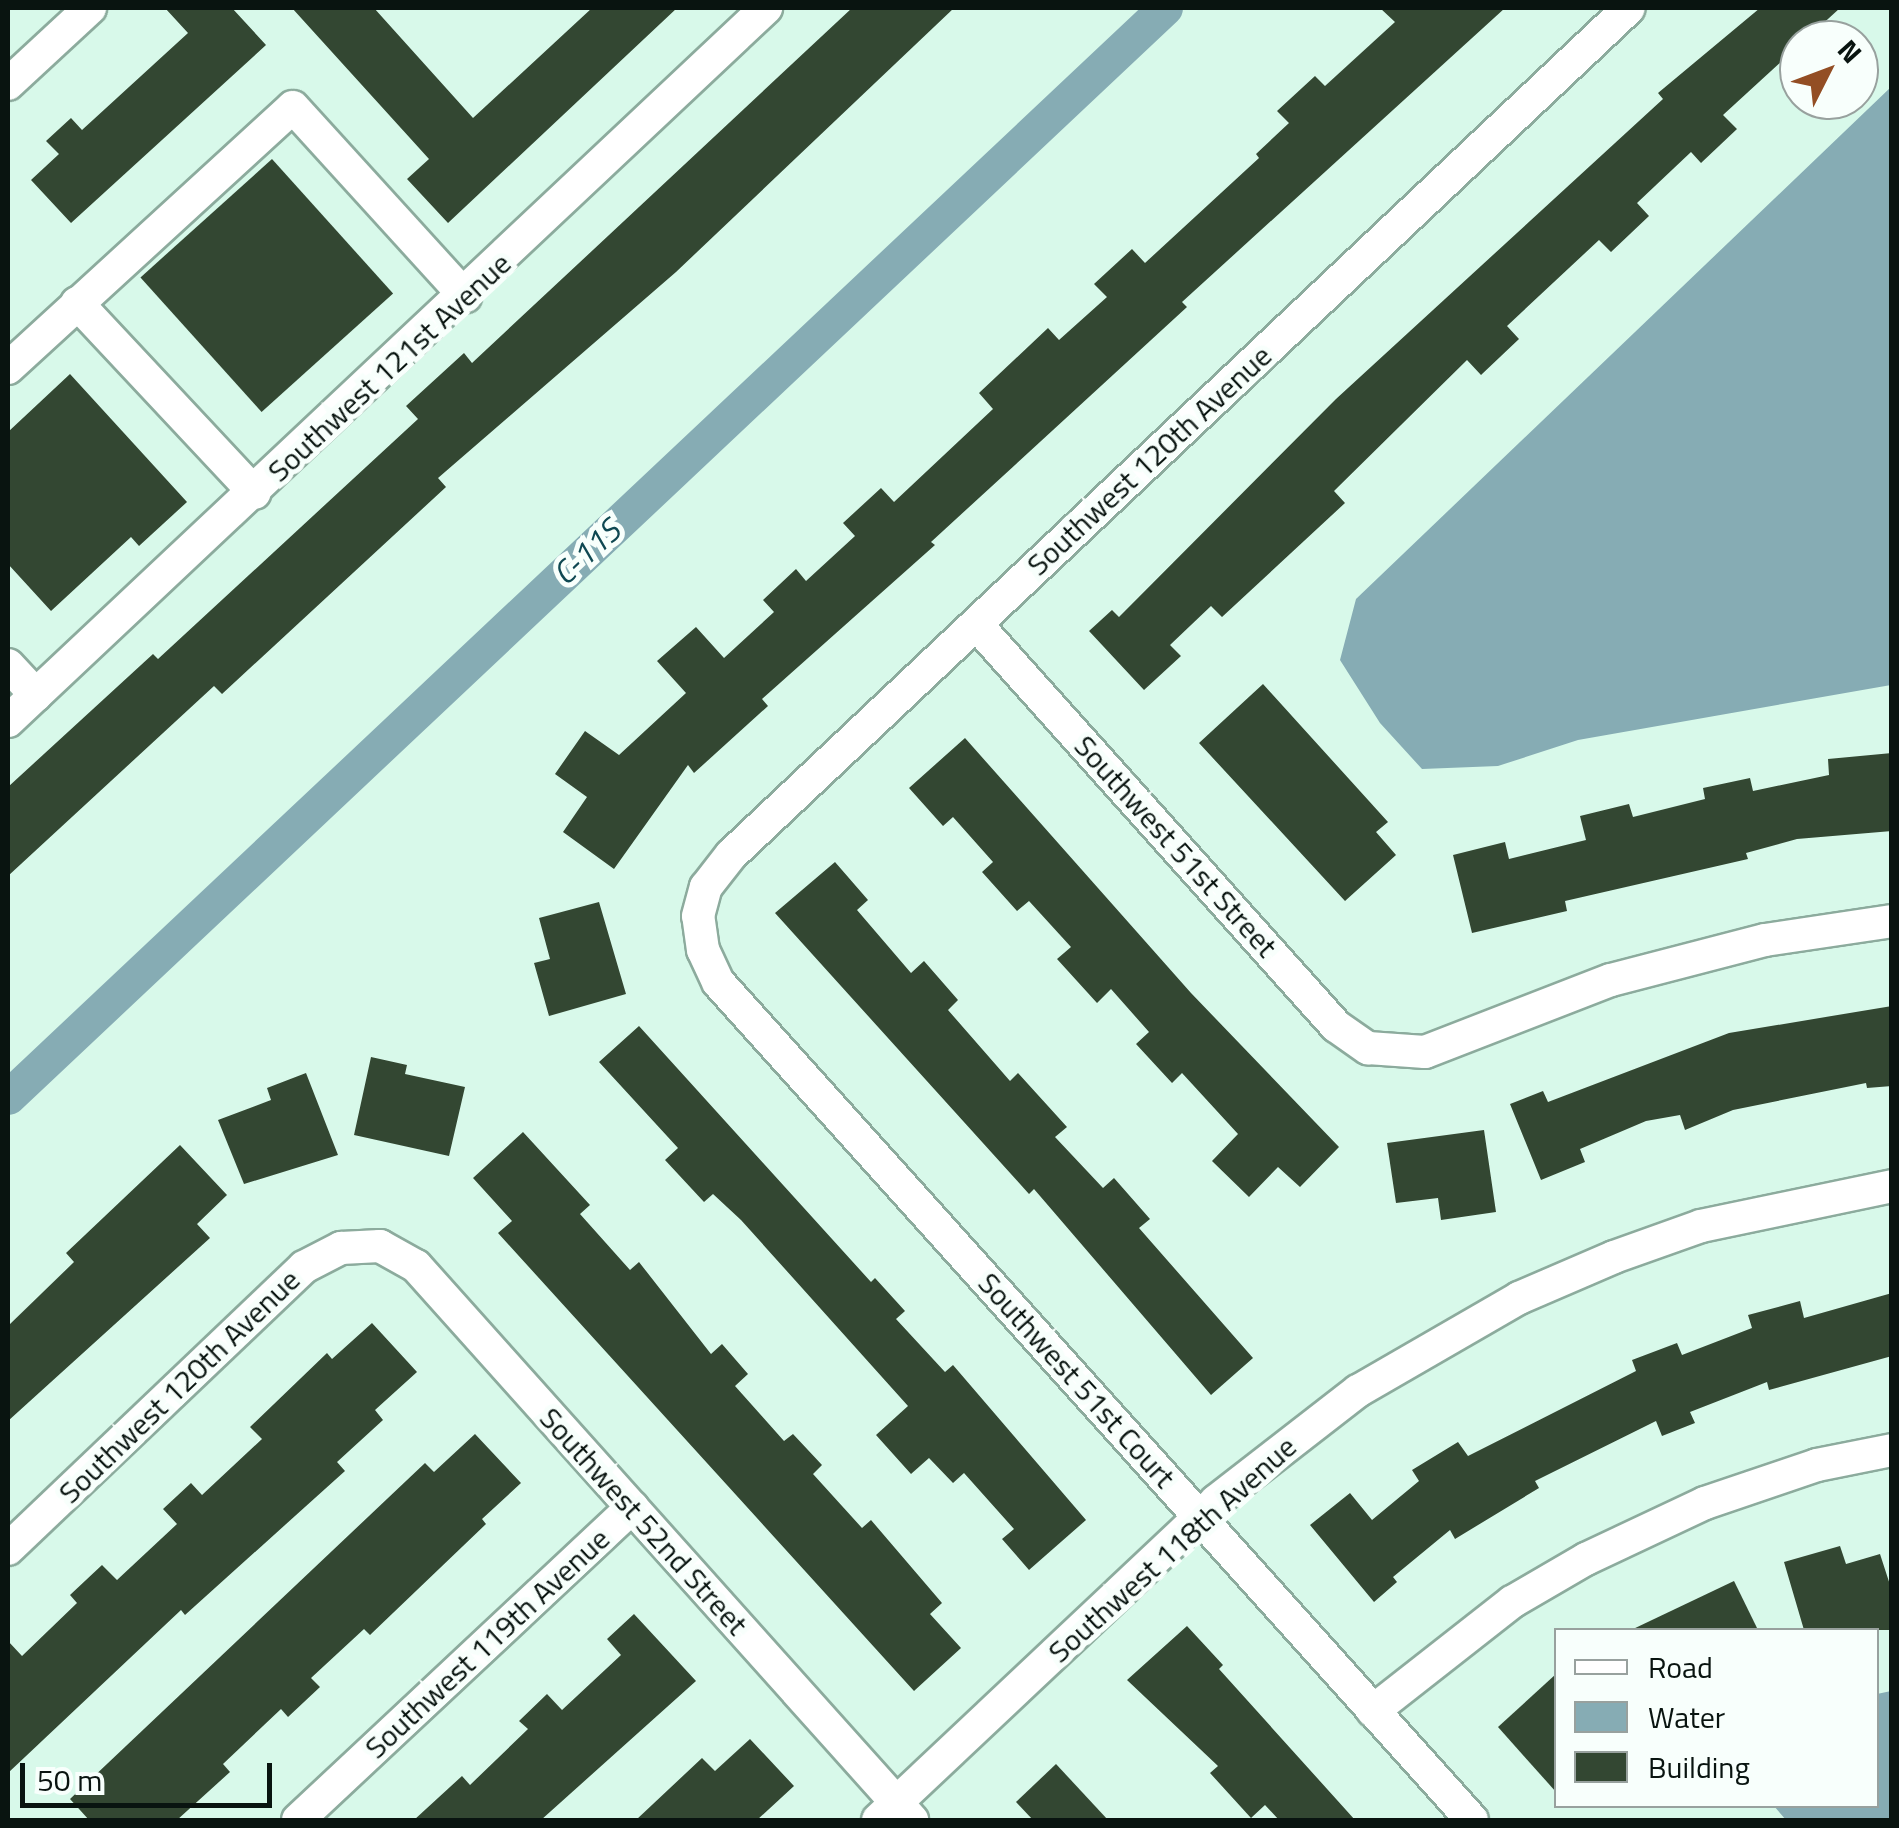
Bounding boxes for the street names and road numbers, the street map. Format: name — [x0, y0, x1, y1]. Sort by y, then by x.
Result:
street label: Southwest 121st Avenue — [260, 245, 518, 489]
street label: Southwest 120th Avenue — [1019, 337, 1279, 583]
street label: Southwest 51st Street — [1067, 728, 1285, 964]
street label: Southwest 120th Avenue — [51, 1262, 307, 1510]
street label: Southwest 51st Court — [971, 1265, 1183, 1495]
street label: Southwest 52nd Street — [533, 1400, 755, 1642]
street label: Southwest 118th Avenue — [1041, 1428, 1303, 1670]
street label: Southwest 119th Avenue — [357, 1520, 617, 1766]

